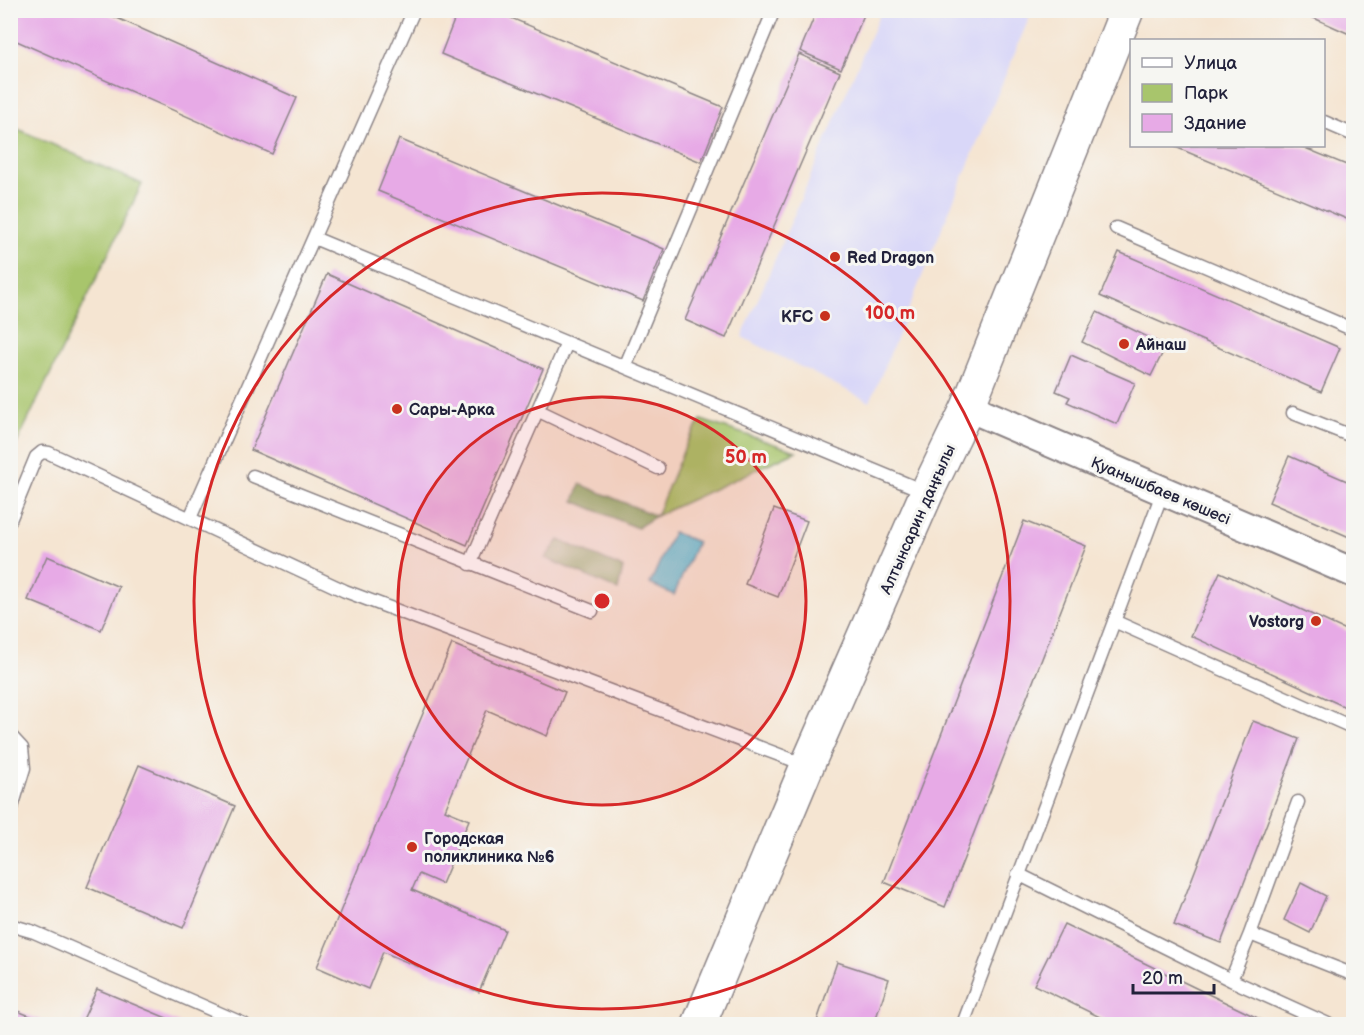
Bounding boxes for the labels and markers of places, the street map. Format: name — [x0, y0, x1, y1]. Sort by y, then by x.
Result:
place label: Red Dragon — [847, 249, 934, 268]
marker: Red Dragon — [828, 250, 842, 264]
place label: KFC — [781, 308, 813, 327]
marker: KFC — [818, 309, 832, 323]
place label: Айнаш — [1135, 336, 1186, 355]
marker: Айнаш — [1117, 337, 1131, 351]
place label: Сары-Арка — [409, 401, 495, 420]
marker: Сары-Арка — [390, 402, 404, 416]
centre of rings — [592, 591, 612, 611]
place label: Vostorg — [1249, 613, 1304, 632]
marker: Vostorg — [1309, 614, 1323, 628]
place label: Городская поликлиника №6 — [424, 830, 555, 867]
marker: Городская поликлиника №6 — [405, 840, 419, 854]

